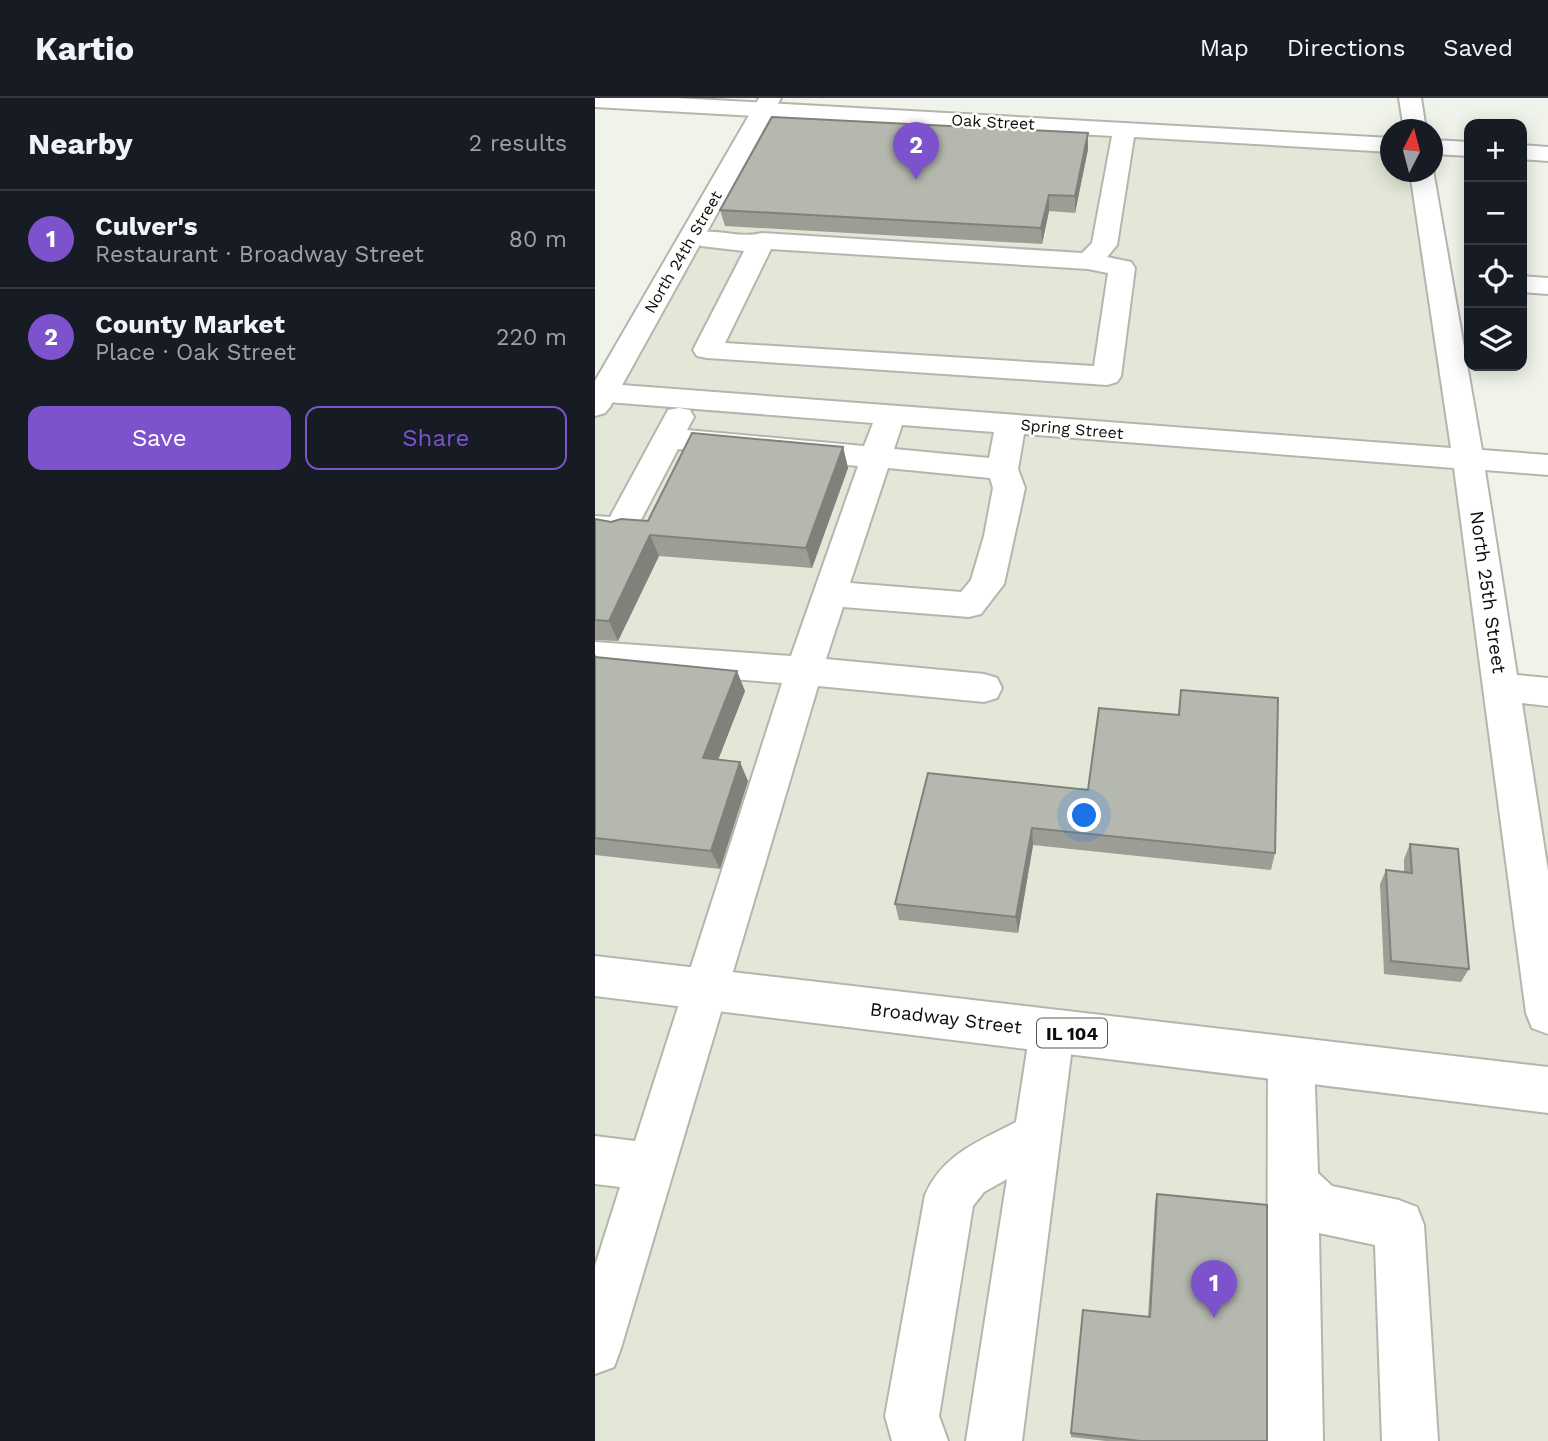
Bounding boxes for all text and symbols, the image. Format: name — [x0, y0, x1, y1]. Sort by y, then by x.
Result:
text: Kartio — [35, 29, 134, 68]
text: Map — [1200, 34, 1249, 62]
text: Directions — [1287, 34, 1405, 62]
text: Saved — [1443, 34, 1513, 62]
street label: Oak Street — [951, 110, 1035, 134]
north arrow — [1380, 119, 1443, 182]
map controls — [1464, 119, 1527, 371]
button: + — [1464, 119, 1527, 182]
pin: 2 — [893, 122, 939, 180]
text: Nearby — [28, 126, 133, 161]
text: 2 results — [469, 130, 567, 157]
button: − — [1464, 182, 1527, 245]
street label: North 24th Street — [640, 187, 726, 317]
text: Culver's — [95, 211, 198, 241]
text: 1 — [46, 226, 56, 253]
text: 80 m — [509, 226, 567, 253]
text: Restaurant · Broadway Street — [95, 241, 424, 268]
button: locate — [1464, 245, 1527, 308]
button: layers — [1464, 308, 1527, 371]
text: County Market — [95, 309, 285, 339]
text: 2 — [44, 324, 58, 351]
text: 220 m — [496, 324, 567, 351]
text: Place · Oak Street — [95, 339, 296, 366]
button: Save — [28, 406, 291, 470]
button: Share — [305, 406, 567, 470]
street label: Spring Street — [1020, 415, 1124, 443]
street label: North 25th Street — [1465, 509, 1511, 675]
your location — [1067, 798, 1101, 832]
street label: Broadway Street — [869, 997, 1023, 1039]
road number: IL 104 — [1037, 1018, 1107, 1048]
pin: 1 — [1191, 1260, 1237, 1318]

